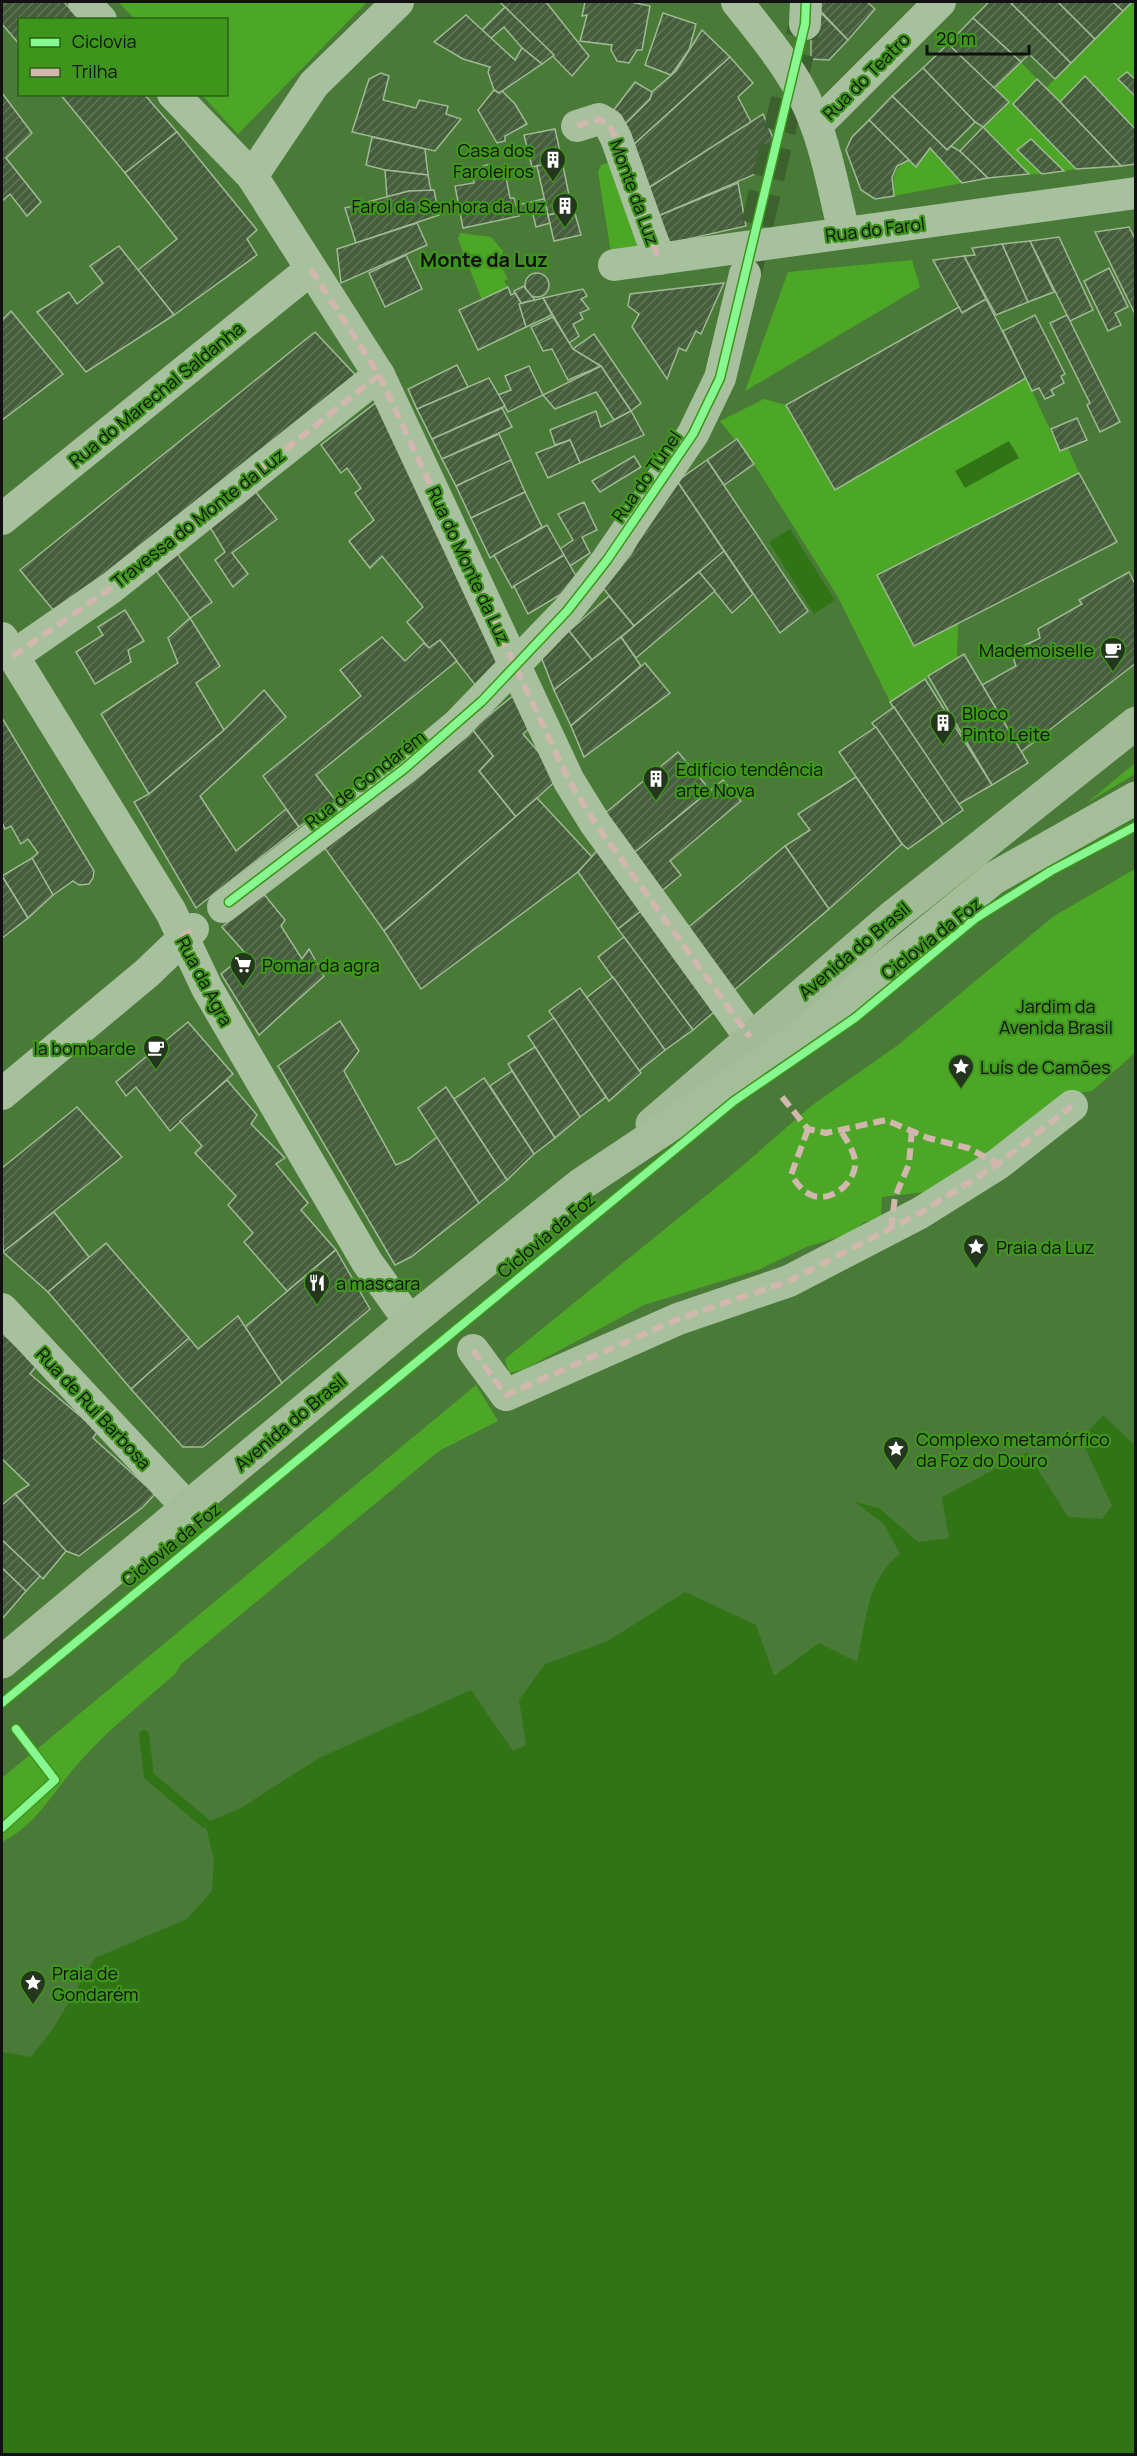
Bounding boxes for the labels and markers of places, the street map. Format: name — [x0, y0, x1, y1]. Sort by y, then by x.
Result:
place label: Casa dos Faroleiros — [453, 138, 534, 183]
building icon: Casa dos Faroleiros — [538, 145, 568, 183]
building icon: Farol da Senhora da Luz — [550, 191, 580, 229]
place label: Farol da Senhora da Luz — [351, 194, 546, 218]
cafe icon: Mademoiselle — [1098, 635, 1128, 673]
place label: Mademoiselle — [979, 638, 1094, 662]
place label: Bloco Pinto Leite — [962, 701, 1050, 746]
building icon: Bloco Pinto Leite — [928, 708, 958, 746]
place label: Edifício tendência arte Nova — [676, 757, 823, 802]
building icon: Edifício tendência arte Nova — [641, 764, 671, 802]
supermarket icon: Pomar da agra — [228, 950, 258, 988]
place label: Pomar da agra — [262, 953, 380, 977]
cafe icon: la bombarde — [141, 1033, 171, 1071]
place label: la bombarde — [33, 1036, 136, 1060]
place icon: Luís de Camões — [946, 1052, 976, 1090]
place label: Luís de Camões — [980, 1055, 1111, 1079]
place icon: Praia da Luz — [961, 1232, 991, 1270]
place label: Praia da Luz — [996, 1235, 1094, 1259]
restaurant icon: a mascara — [302, 1268, 332, 1306]
place label: a mascara — [336, 1271, 420, 1295]
place label: Complexo metamórfico da Foz do Douro — [916, 1427, 1110, 1472]
place icon: Complexo metamórfico da Foz do Douro — [881, 1434, 911, 1472]
place label: Praia de Gondarém — [52, 1961, 139, 2006]
place icon: Praia de Gondarém — [18, 1968, 48, 2006]

